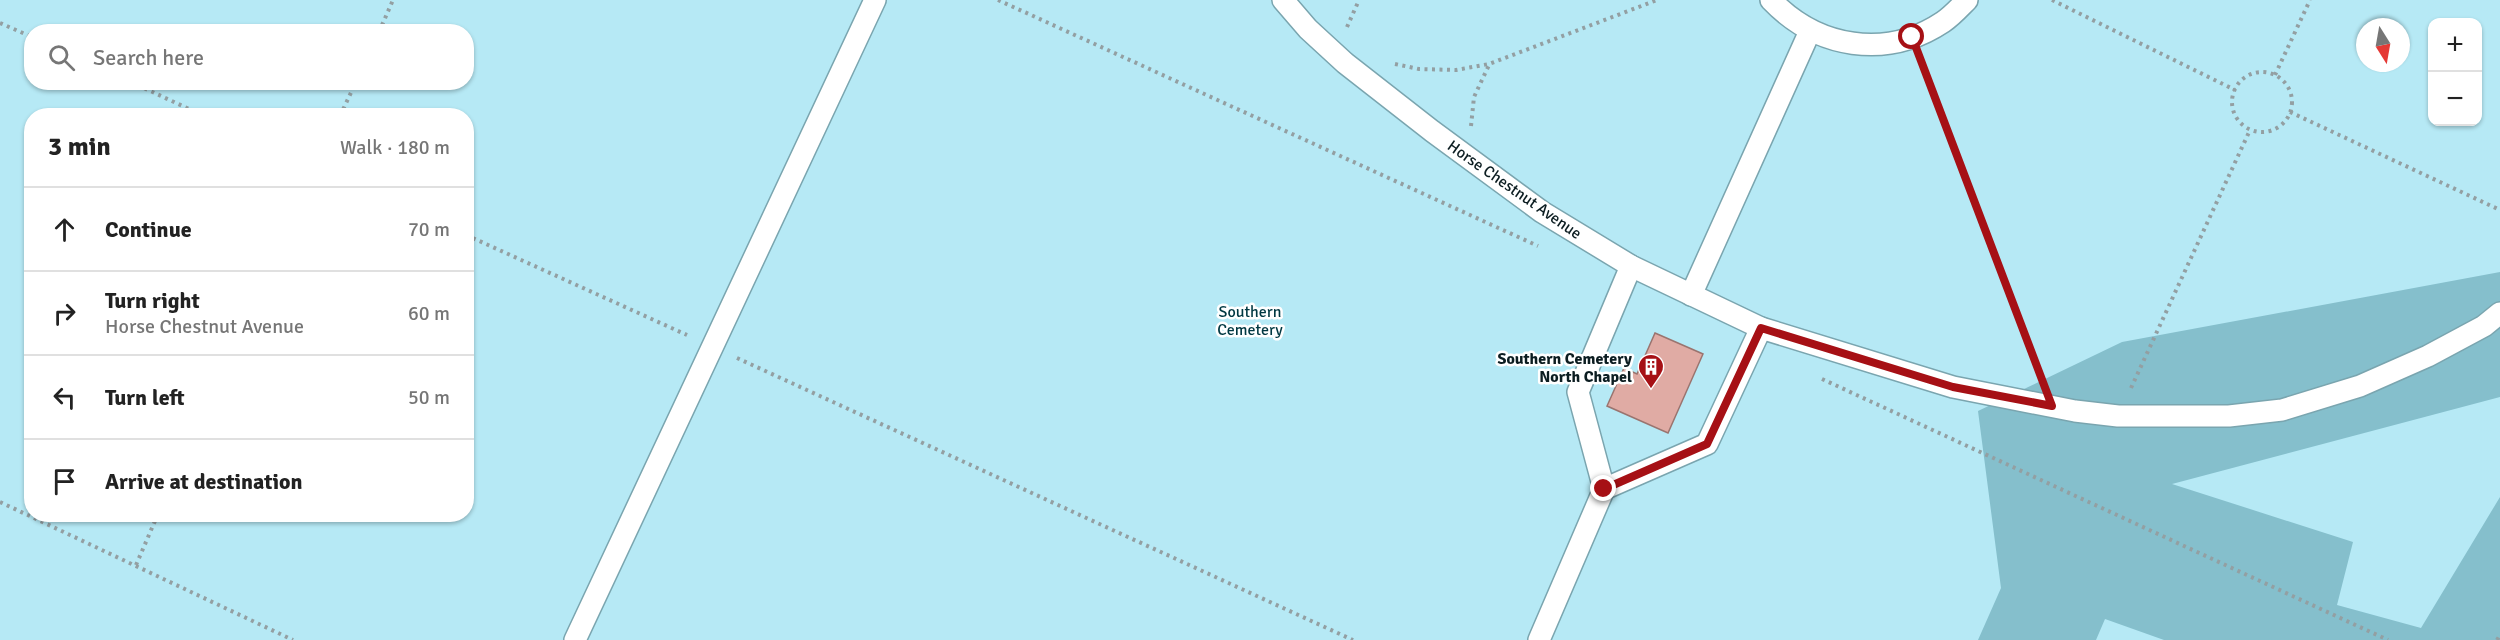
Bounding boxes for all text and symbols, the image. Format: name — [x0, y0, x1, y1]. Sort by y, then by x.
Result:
north arrow — [2356, 18, 2410, 72]
map controls — [2428, 18, 2482, 126]
button: + — [2428, 18, 2482, 72]
route start — [1898, 23, 1924, 49]
search box — [24, 24, 474, 90]
icon: search — [45, 41, 78, 74]
text: Search here — [93, 44, 204, 71]
button: − — [2428, 72, 2482, 126]
text: 3 min — [48, 131, 111, 163]
text: Walk · 180 m — [340, 135, 450, 160]
street label: Horse Chestnut Avenue — [1444, 136, 1585, 244]
icon: ahead — [48, 213, 81, 246]
text: Continue — [105, 216, 192, 243]
text: 70 m — [408, 217, 450, 242]
text: Turn right — [105, 287, 200, 314]
icon: right — [48, 297, 81, 330]
text: 60 m — [408, 301, 450, 326]
park label: Southern Cemetery — [1217, 302, 1283, 340]
text: Horse Chestnut Avenue — [105, 314, 304, 339]
place label: Southern Cemetery North Chapel — [1498, 349, 1632, 387]
building icon: Southern Cemetery North Chapel — [1636, 352, 1666, 390]
icon: left — [48, 381, 81, 414]
text: Turn left — [105, 384, 185, 411]
text: 50 m — [408, 385, 450, 410]
icon: arrive — [48, 465, 81, 498]
text: Arrive at destination — [105, 468, 302, 495]
route end — [1590, 475, 1616, 501]

